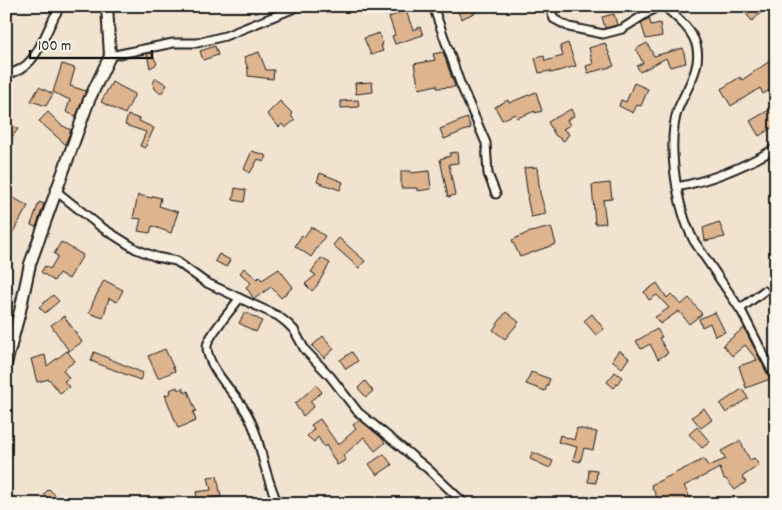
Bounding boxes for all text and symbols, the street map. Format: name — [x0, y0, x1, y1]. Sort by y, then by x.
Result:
scale bar — [30, 28, 152, 60]
text: 100 m — [38, 36, 71, 58]

